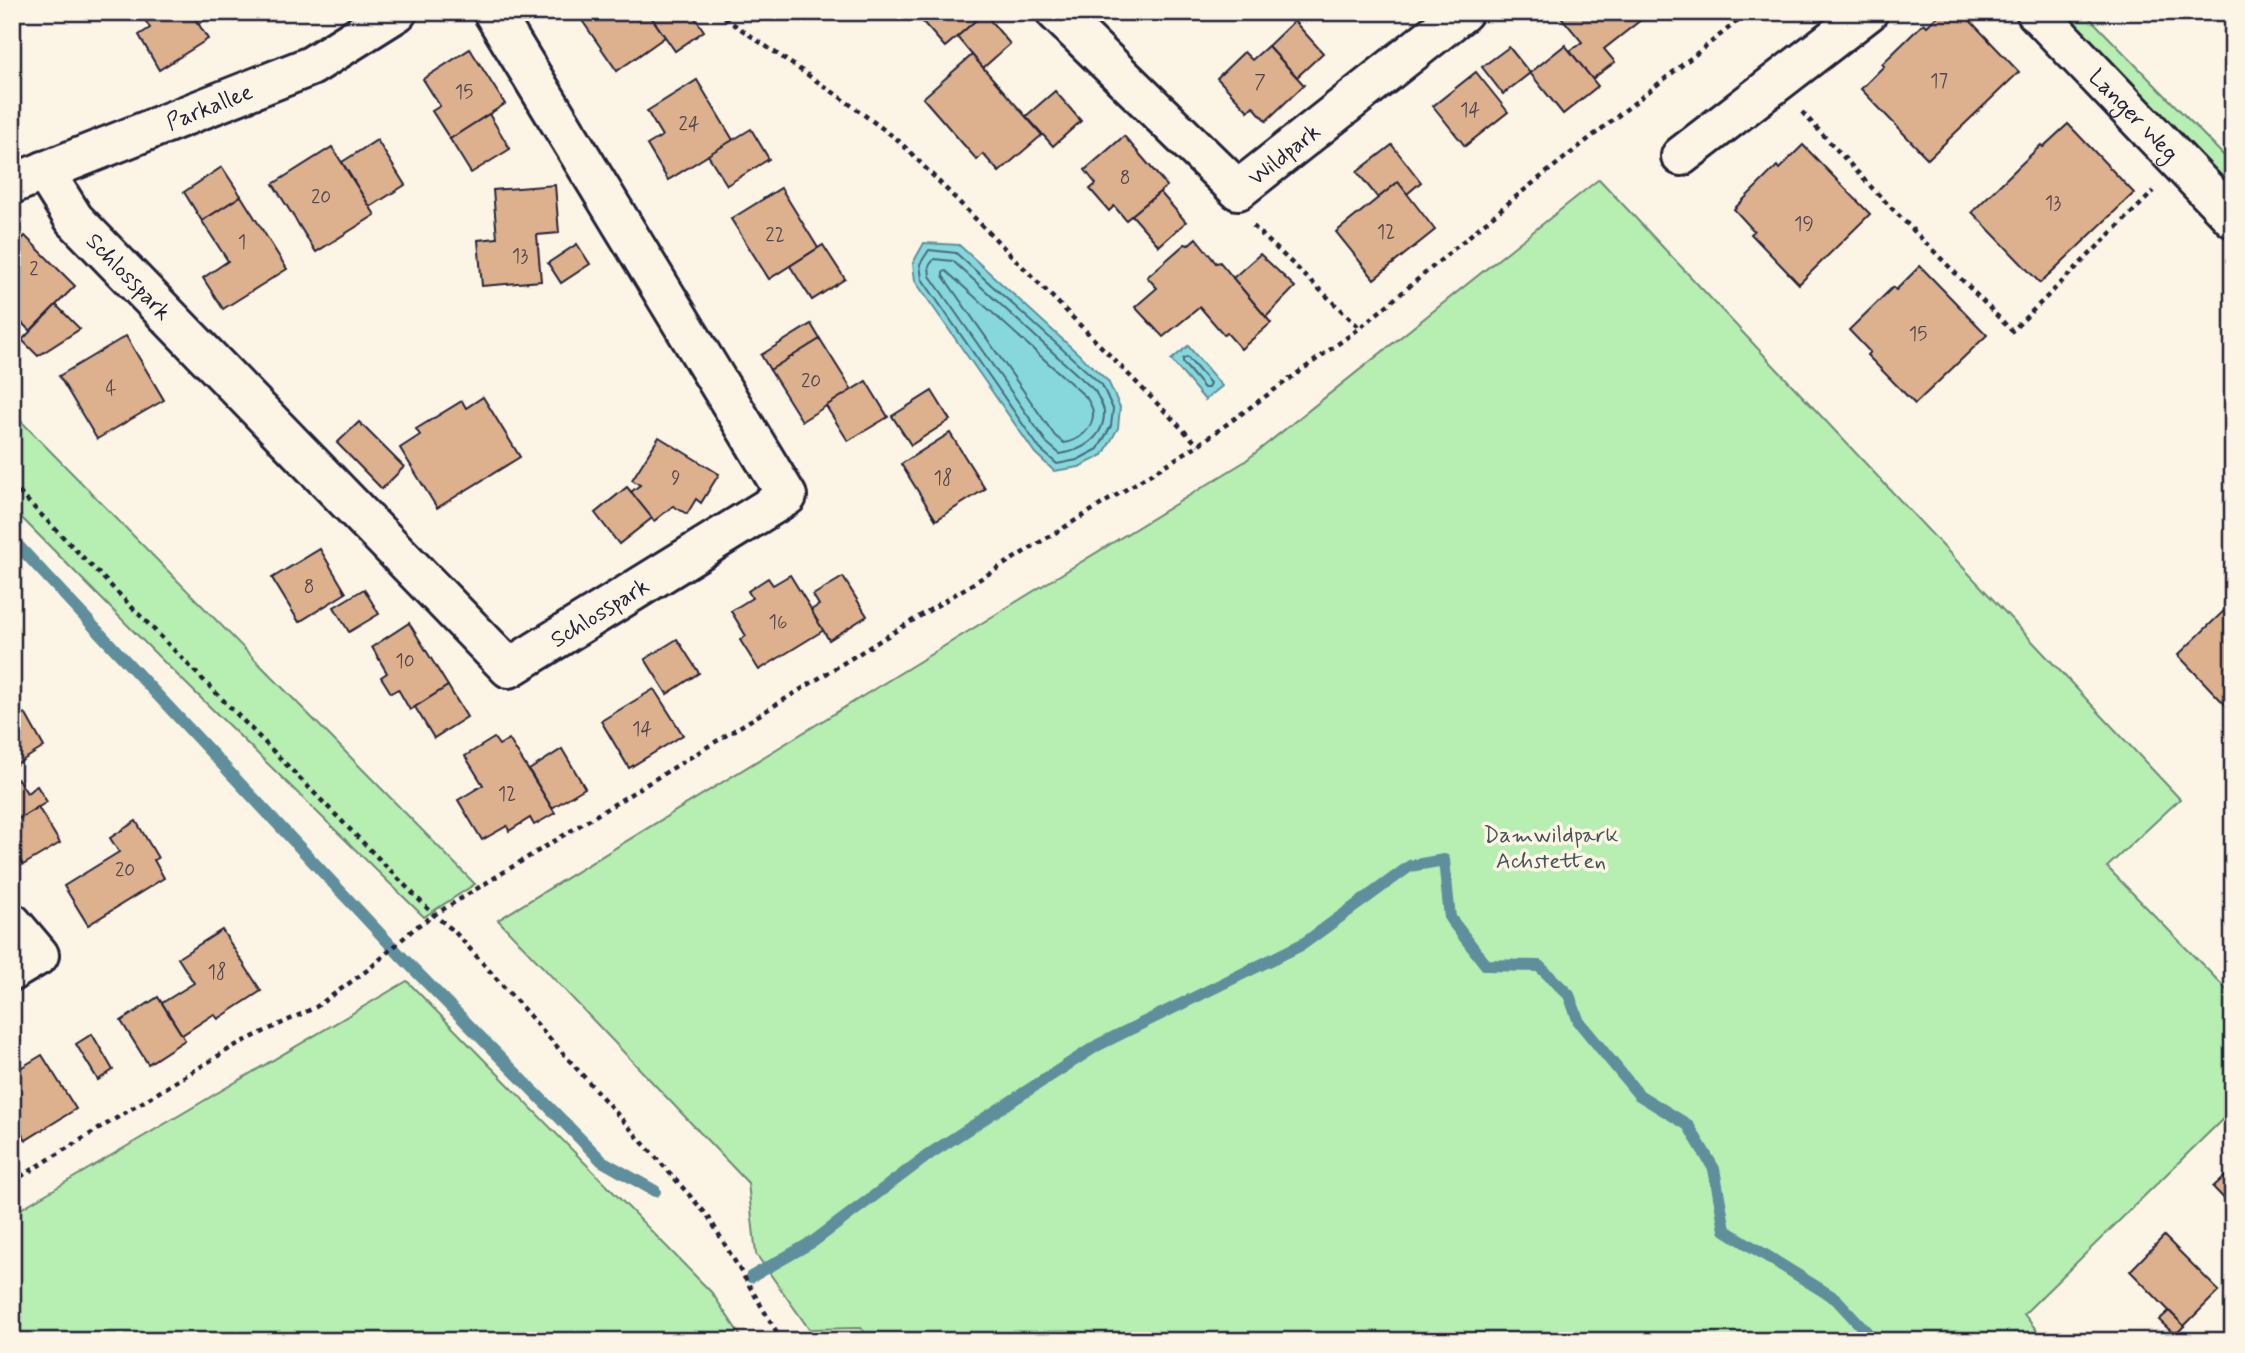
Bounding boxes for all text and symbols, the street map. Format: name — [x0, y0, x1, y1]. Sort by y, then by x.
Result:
street label: Langer Weg — [2081, 63, 2184, 170]
house number: 17 — [1930, 69, 1948, 94]
house number: 7 — [1254, 70, 1266, 95]
street label: Parkallee — [162, 78, 257, 139]
house number: 15 — [455, 80, 473, 105]
house number: 14 — [1460, 98, 1480, 123]
house number: 24 — [679, 112, 699, 137]
street label: Wildpark — [1243, 117, 1327, 193]
house number: 8 — [1120, 166, 1130, 191]
house number: 20 — [311, 185, 331, 210]
house number: 13 — [2045, 191, 2061, 216]
house number: 19 — [1794, 212, 1814, 237]
house number: 12 — [1377, 220, 1395, 245]
house number: 22 — [765, 223, 785, 248]
street label: Schlosspark — [78, 227, 177, 328]
house number: 1 — [238, 230, 246, 255]
house number: 13 — [512, 244, 528, 269]
house number: 2 — [29, 257, 39, 282]
house number: 15 — [1909, 322, 1927, 347]
house number: 20 — [801, 369, 821, 394]
house number: 4 — [105, 377, 117, 402]
house number: 9 — [671, 466, 681, 491]
house number: 18 — [934, 466, 952, 491]
street label: Schlosspark — [545, 572, 655, 656]
house number: 8 — [304, 575, 314, 600]
house number: 16 — [768, 610, 788, 635]
house number: 10 — [395, 649, 415, 674]
house number: 14 — [632, 717, 652, 742]
house number: 12 — [498, 782, 516, 807]
park label: Damwildpark Achstetten — [1483, 821, 1619, 877]
house number: 20 — [115, 858, 135, 883]
house number: 18 — [208, 960, 226, 985]

